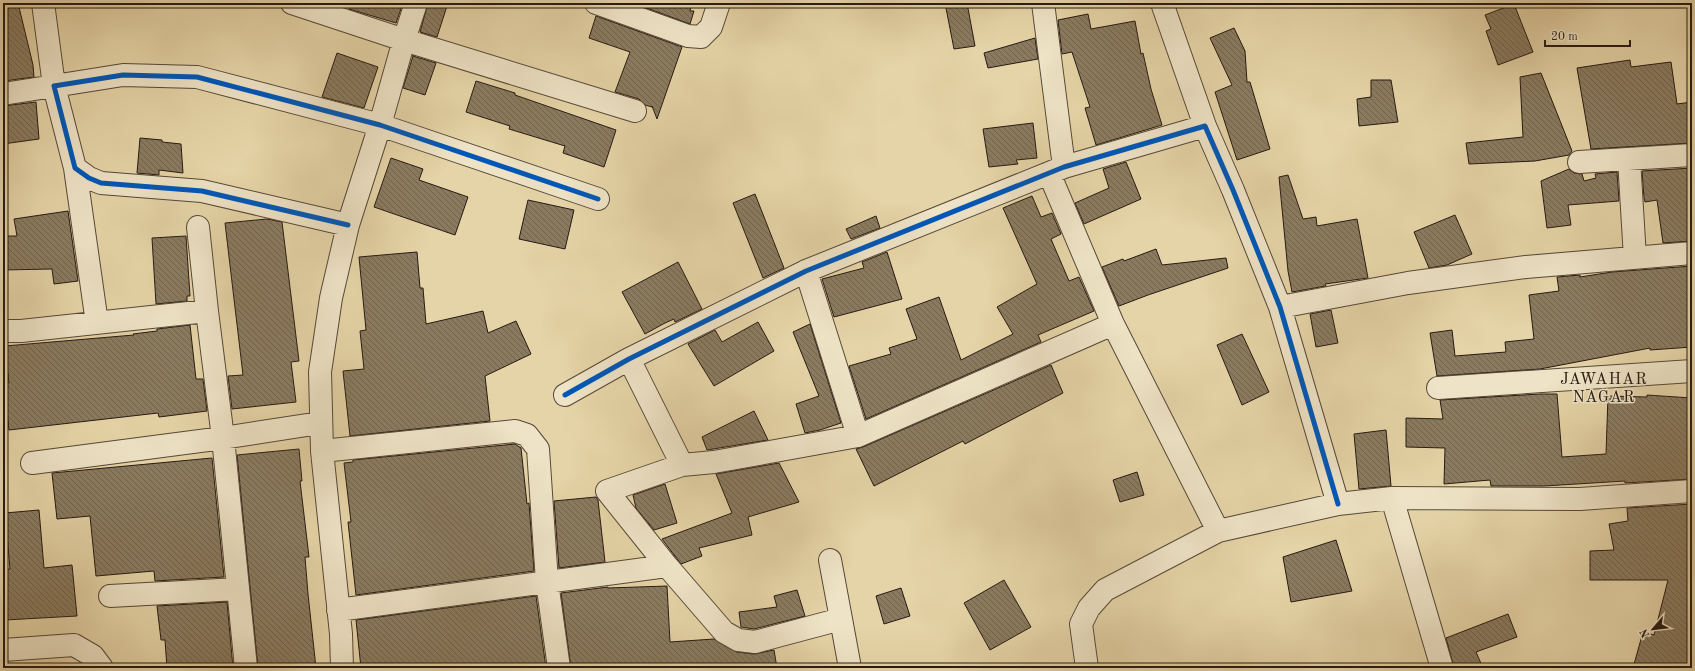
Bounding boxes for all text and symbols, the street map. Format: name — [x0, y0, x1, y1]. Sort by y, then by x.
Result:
scale bar — [1545, 22, 1630, 48]
text: 20 m — [1551, 31, 1578, 43]
district label: JAWAHAR NAGAR — [1560, 372, 1648, 406]
north arrow — [1633, 609, 1673, 649]
text: N — [1638, 626, 1652, 639]

